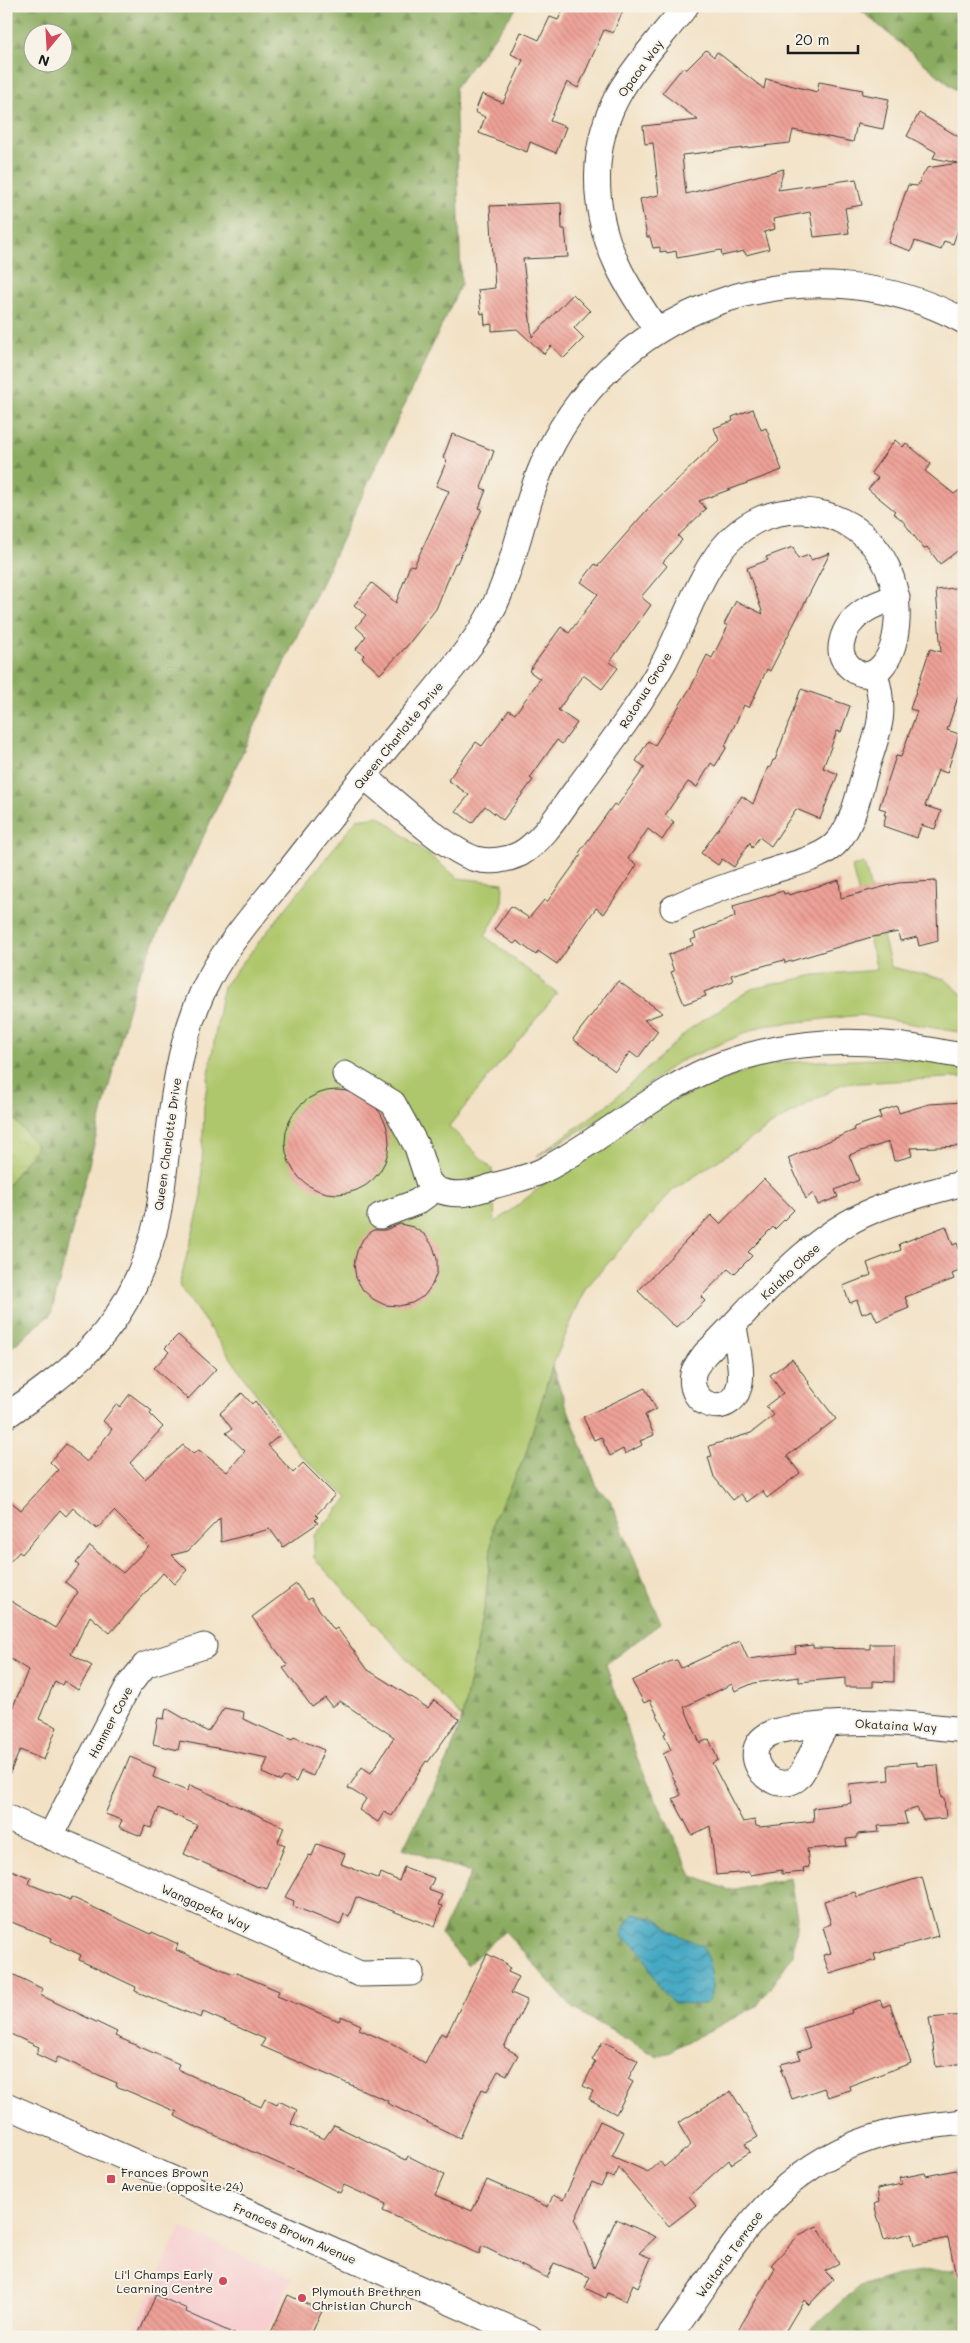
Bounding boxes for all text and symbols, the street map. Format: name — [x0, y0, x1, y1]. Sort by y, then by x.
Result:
north arrow — [22, 22, 72, 72]
scale bar — [788, 22, 858, 54]
text: 20 m — [795, 29, 829, 49]
street label: Opaoa Way — [614, 36, 666, 100]
text: N — [36, 50, 52, 72]
street label: Rotorua Grove — [615, 649, 675, 731]
street label: Queen Charlotte Drive — [350, 678, 446, 792]
street label: Queen Charlotte Drive — [150, 1077, 184, 1211]
street label: Kaiaho Close — [757, 1239, 823, 1303]
street label: Hanmer Cove — [84, 1683, 136, 1761]
street label: Okataina Way — [855, 1715, 937, 1735]
street label: Wangapeka Way — [159, 1880, 253, 1934]
place label: Frances Brown Avenue (opposite 24) — [121, 2164, 243, 2194]
marker: Frances Brown Avenue (opposite 24) — [105, 2173, 117, 2185]
street label: Frances Brown Avenue — [231, 2199, 359, 2267]
street label: Waitaria Terrace — [692, 2207, 766, 2301]
place label: Li'l Champs Early Learning Centre — [114, 2266, 213, 2296]
marker: Li'l Champs Early Learning Centre — [217, 2275, 229, 2287]
place label: Plymouth Brethren Christian Church — [312, 2283, 421, 2313]
marker: Plymouth Brethren Christian Church — [296, 2292, 308, 2304]

